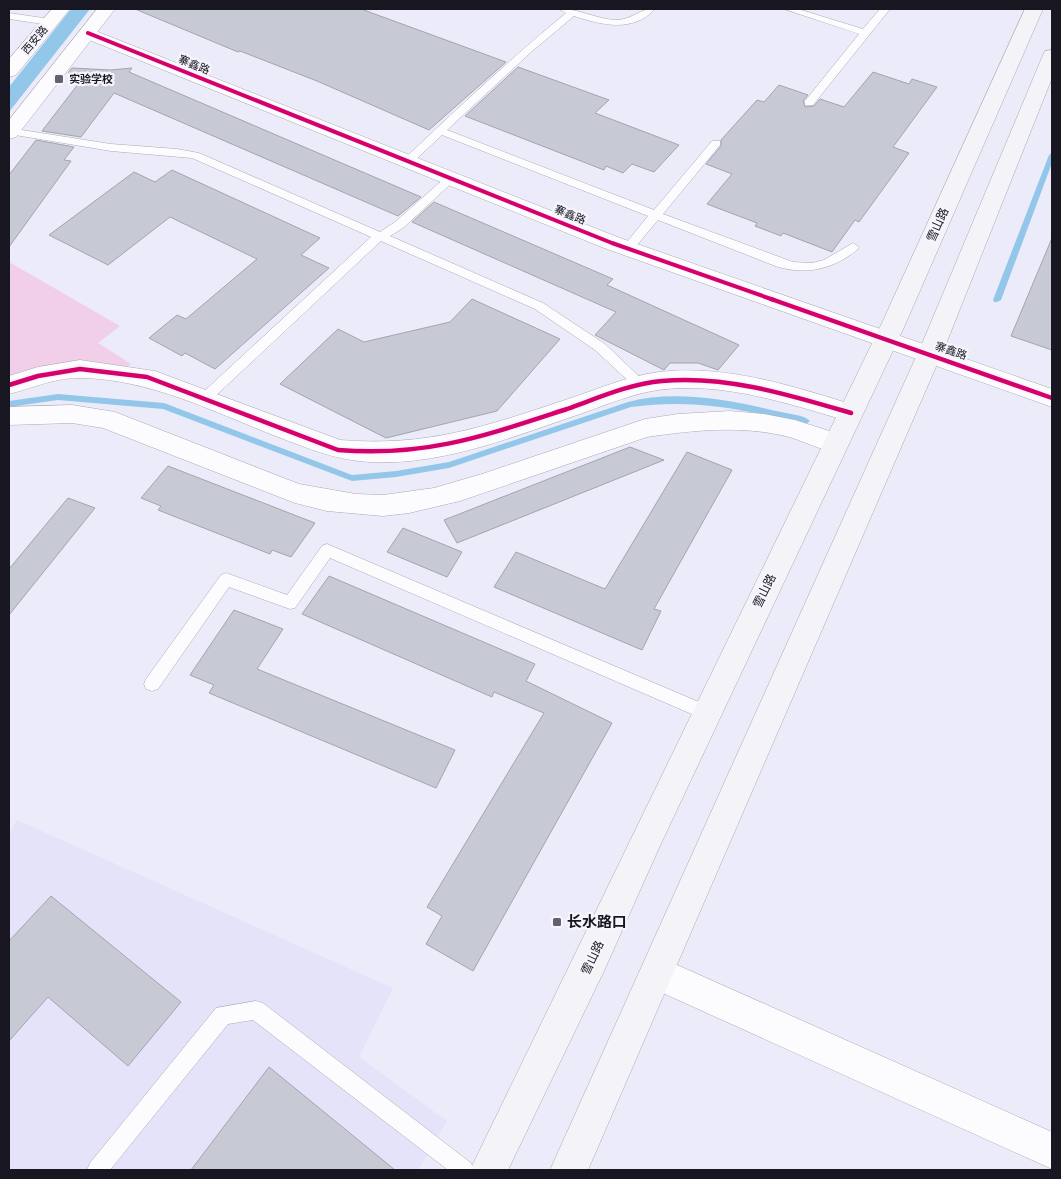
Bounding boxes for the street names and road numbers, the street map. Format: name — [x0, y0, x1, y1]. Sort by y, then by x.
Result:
street label: 西安路 — [19, 23, 51, 57]
street label: 寨鑫路 — [176, 52, 212, 78]
street label: 寨鑫路 — [552, 202, 588, 228]
street label: 雪山路 — [923, 205, 953, 245]
street label: 寨鑫路 — [933, 339, 969, 363]
street label: 雪山路 — [749, 571, 781, 611]
street label: 雪山路 — [578, 938, 608, 978]

